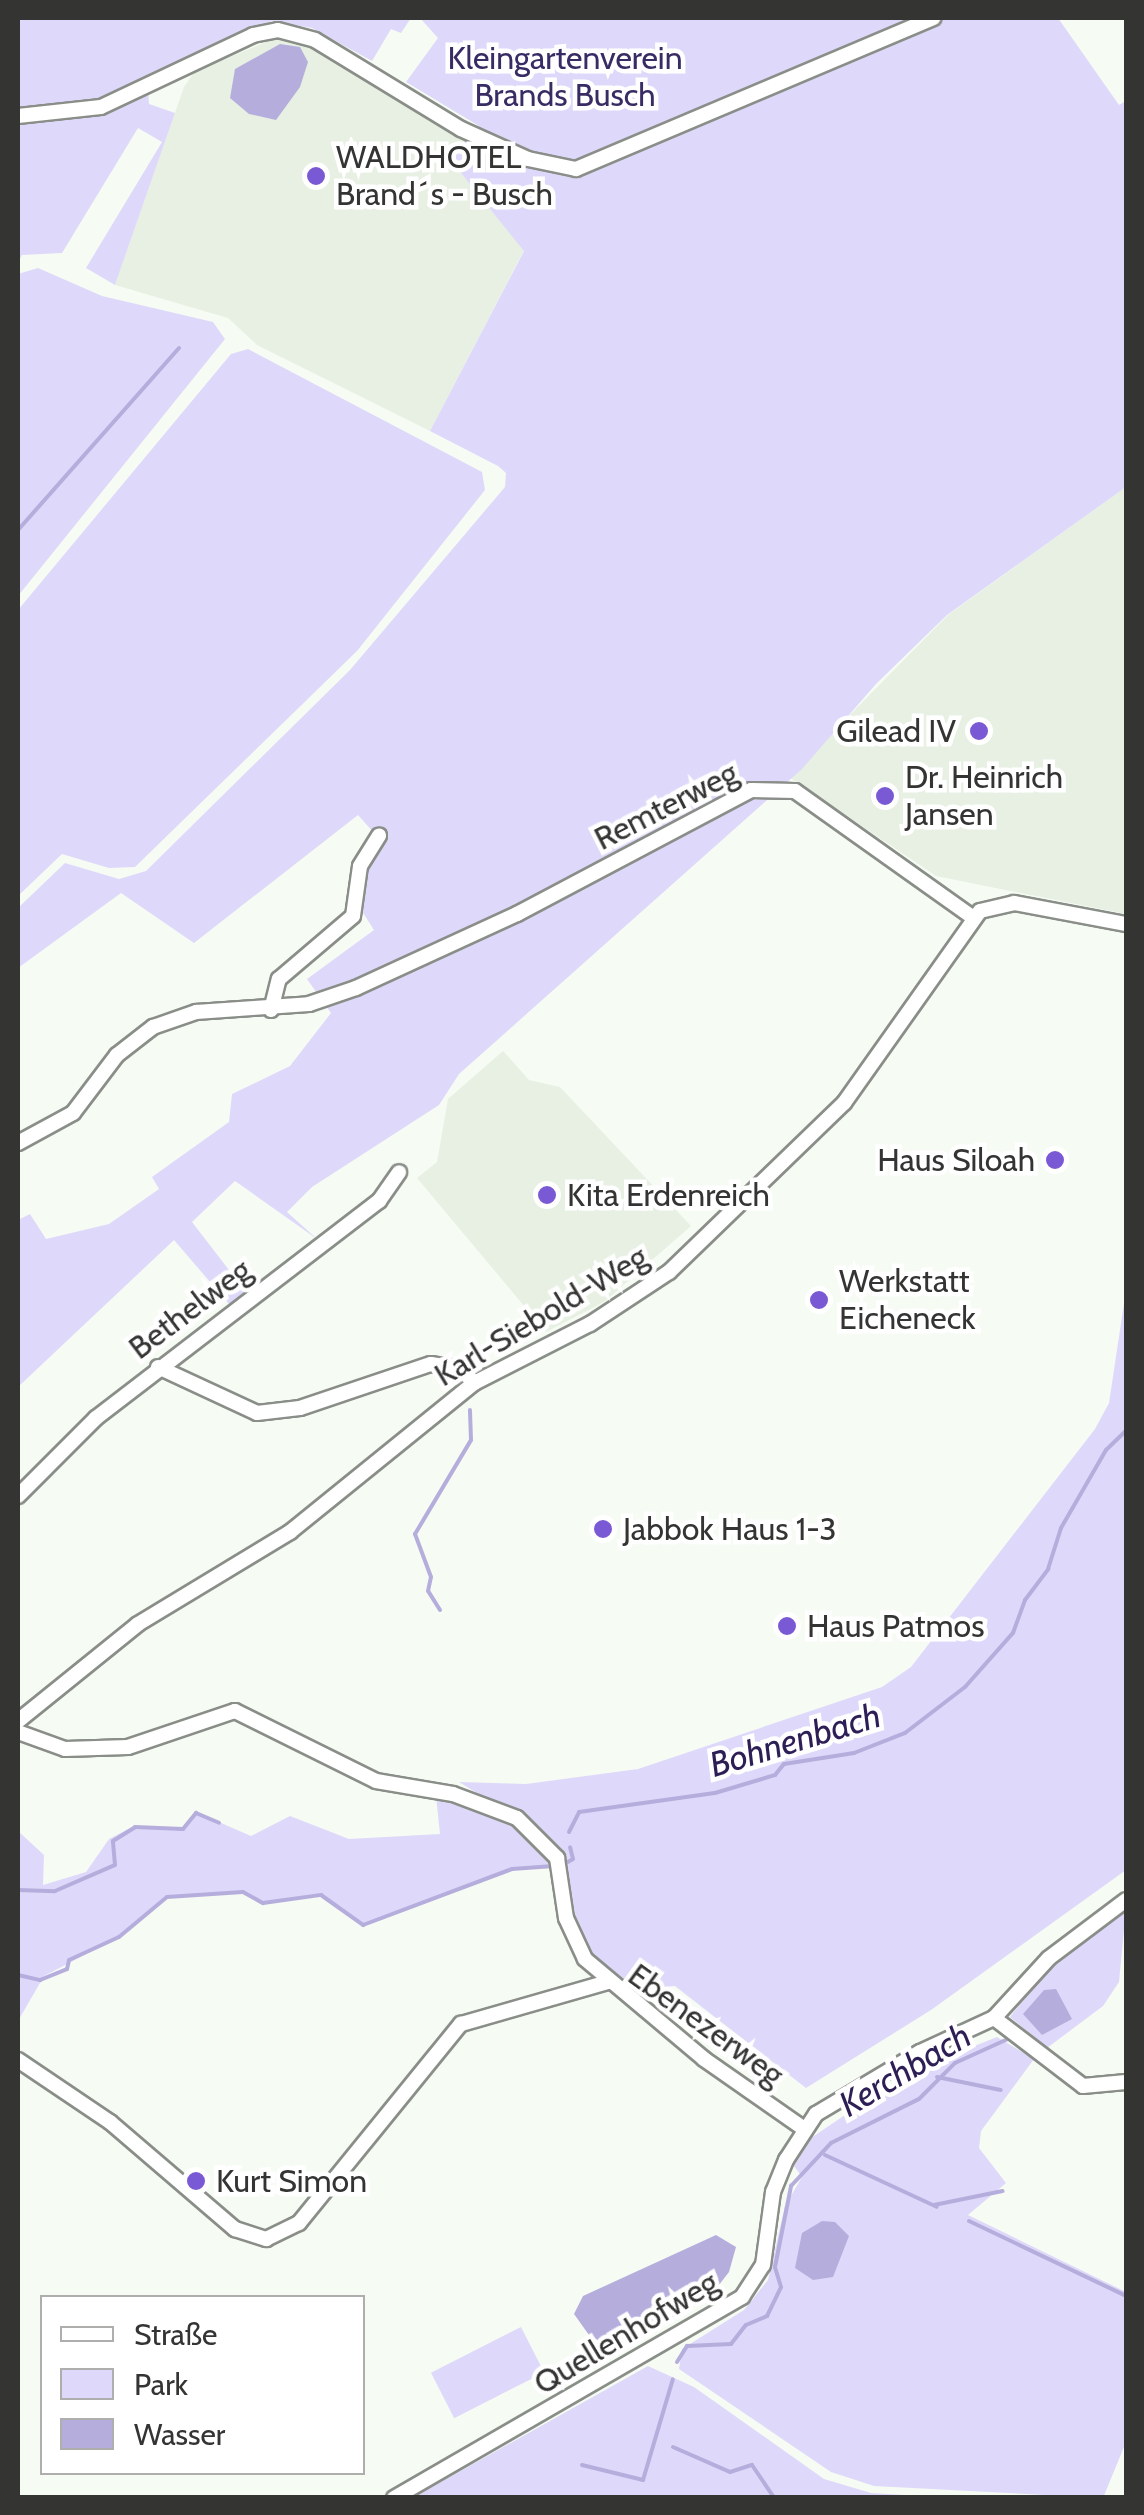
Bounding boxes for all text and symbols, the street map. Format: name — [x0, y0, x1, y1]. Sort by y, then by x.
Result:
park label: Kleingartenverein Brands Busch — [447, 40, 683, 115]
place label: WALDHOTEL Brand´s - Busch — [336, 139, 553, 214]
marker: WALDHOTEL Brand´s - Busch — [305, 165, 327, 187]
place label: Gilead IV — [836, 712, 956, 750]
marker: Gilead IV — [966, 718, 992, 744]
street label: Remterweg — [588, 754, 744, 858]
place label: Dr. Heinrich Jansen — [905, 759, 1063, 834]
marker: Dr. Heinrich Jansen — [874, 785, 896, 807]
place label: Haus Siloah — [877, 1141, 1035, 1179]
marker: Haus Siloah — [1044, 1149, 1066, 1171]
place label: Kita Erdenreich — [567, 1176, 770, 1214]
marker: Kita Erdenreich — [536, 1184, 558, 1206]
street label: Karl-Siebold-Weg — [428, 1237, 654, 1395]
street label: Bethelweg — [121, 1251, 259, 1367]
place label: Werkstatt Eicheneck — [839, 1263, 976, 1338]
marker: Werkstatt Eicheneck — [808, 1289, 830, 1311]
place label: Jabbok Haus 1-3 — [623, 1510, 837, 1548]
marker: Jabbok Haus 1-3 — [592, 1518, 614, 1540]
place label: Haus Patmos — [807, 1607, 984, 1645]
marker: Haus Patmos — [776, 1615, 798, 1637]
water label: Bohnenbach — [704, 1694, 886, 1786]
street label: Ebenezerweg — [621, 1956, 791, 2094]
water label: Kerchbach — [832, 2014, 978, 2126]
place label: Kurt Simon — [216, 2162, 367, 2200]
marker: Kurt Simon — [185, 2170, 207, 2192]
street label: Quellenhofweg — [527, 2263, 725, 2403]
legend — [40, 2295, 365, 2475]
text: Straße — [134, 2316, 217, 2353]
text: Park — [134, 2366, 188, 2403]
text: Wasser — [134, 2416, 225, 2453]

